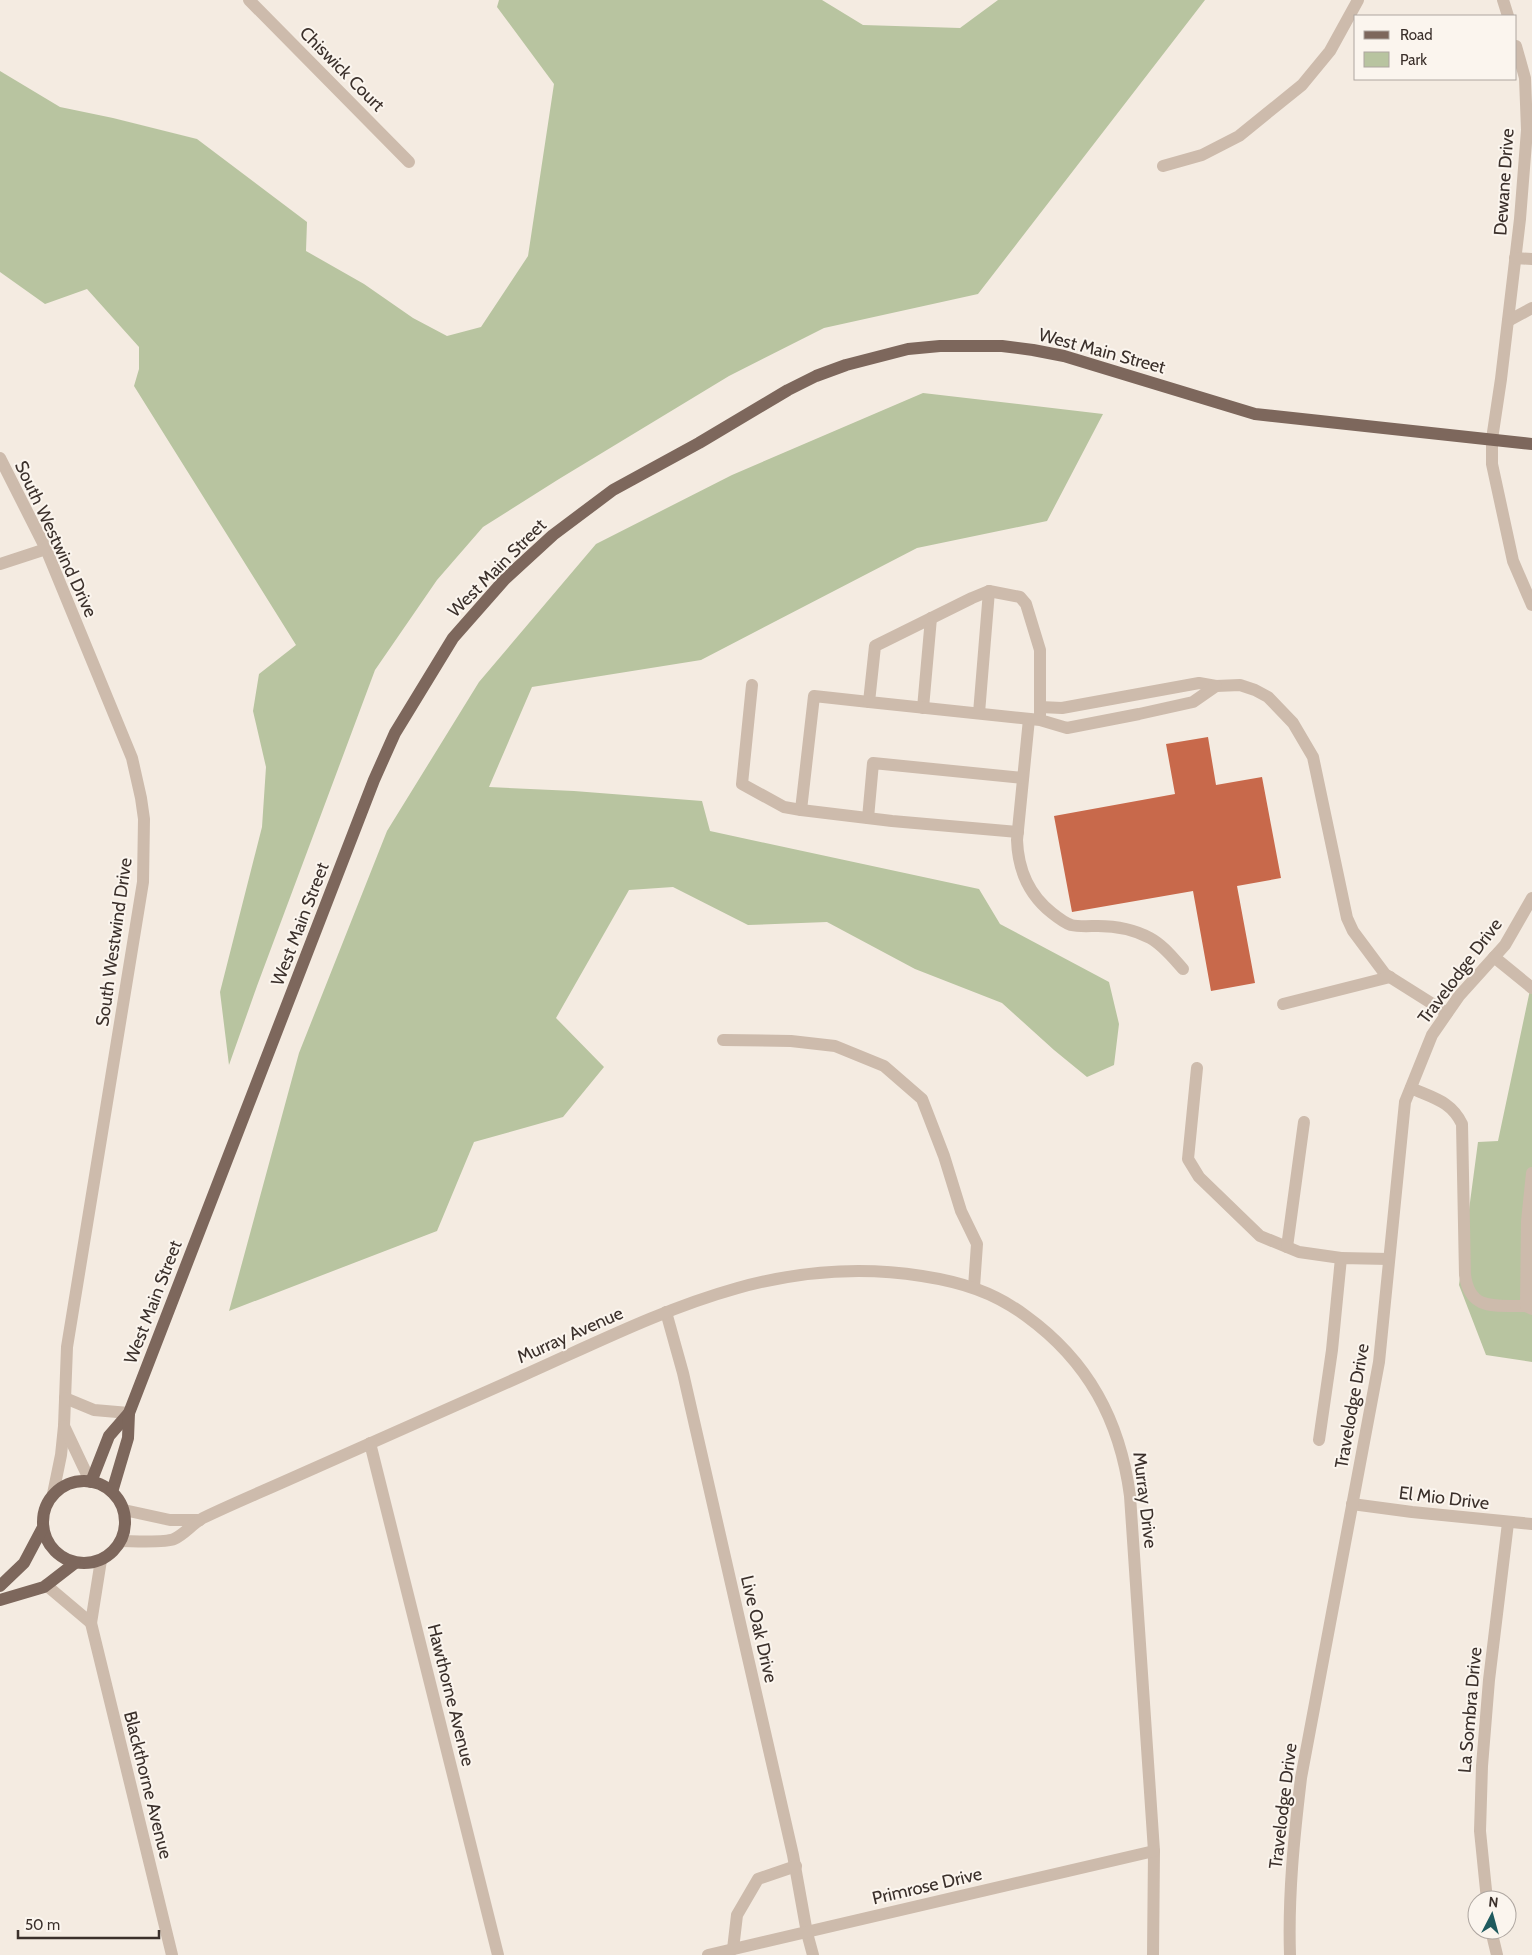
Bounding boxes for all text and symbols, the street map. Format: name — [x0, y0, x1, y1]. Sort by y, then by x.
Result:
legend — [1354, 15, 1517, 80]
street label: Chiswick Court — [295, 22, 389, 116]
text: Road — [1400, 26, 1433, 44]
text: Park — [1400, 51, 1427, 69]
street label: Dewane Drive — [1489, 128, 1519, 236]
street label: West Main Street — [1036, 323, 1168, 379]
street label: South Westwind Drive — [10, 457, 102, 621]
street label: West Main Street — [443, 514, 551, 622]
street label: South Westwind Drive — [91, 856, 137, 1028]
street label: West Main Street — [266, 859, 334, 989]
street label: Travelodge Drive — [1413, 914, 1507, 1028]
street label: West Main Street — [119, 1237, 187, 1367]
street label: Murray Avenue — [514, 1302, 626, 1368]
street label: Travelodge Drive — [1330, 1342, 1374, 1470]
street label: Murray Drive — [1128, 1451, 1162, 1549]
street label: El Mio Drive — [1398, 1482, 1490, 1514]
street label: Live Oak Drive — [736, 1573, 782, 1685]
street label: Hawthorne Avenue — [423, 1622, 479, 1768]
street label: La Sombra Drive — [1454, 1646, 1486, 1774]
street label: Blackthorne Avenue — [119, 1709, 177, 1861]
street label: Travelodge Drive — [1264, 1742, 1302, 1870]
street label: Primrose Drive — [870, 1863, 984, 1909]
north arrow — [1467, 1890, 1517, 1940]
text: N — [1487, 1893, 1499, 1912]
scale bar — [18, 1908, 159, 1940]
text: 50 m — [25, 1916, 60, 1934]

